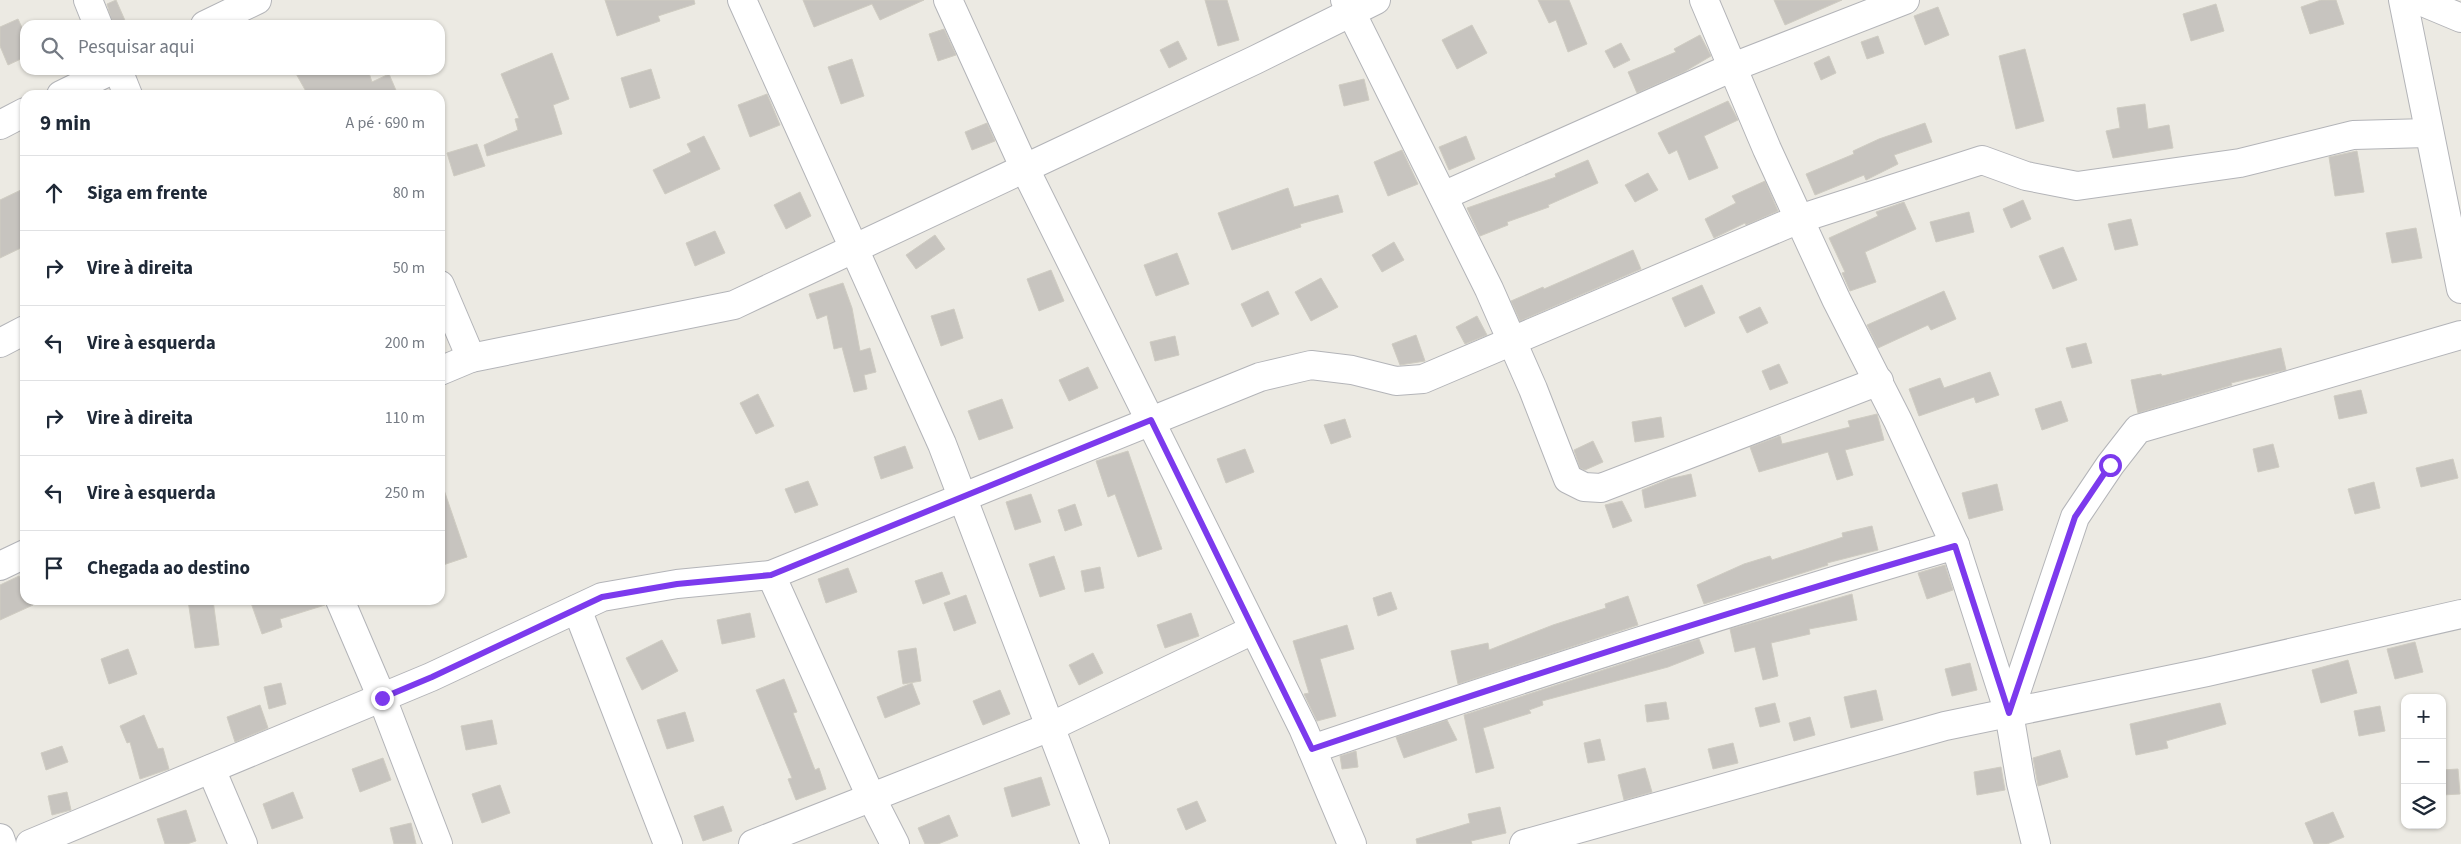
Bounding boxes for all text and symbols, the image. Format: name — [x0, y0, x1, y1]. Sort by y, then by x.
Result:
search box — [20, 20, 445, 75]
icon: search — [38, 34, 66, 62]
text: Pesquisar aqui — [78, 34, 194, 61]
text: 9 min — [40, 108, 91, 138]
text: A pé · 690 m — [346, 112, 425, 134]
icon: ahead — [40, 179, 68, 207]
text: Siga em frente — [87, 180, 208, 207]
text: 80 m — [393, 182, 425, 204]
icon: right — [40, 254, 68, 282]
text: Vire à direita — [87, 255, 193, 282]
text: 50 m — [393, 257, 425, 279]
icon: left — [40, 329, 68, 357]
text: Vire à esquerda — [87, 330, 216, 357]
text: 200 m — [385, 332, 425, 354]
icon: right — [40, 404, 68, 432]
text: Vire à direita — [87, 405, 193, 432]
text: 110 m — [385, 407, 425, 429]
route start — [2099, 454, 2122, 477]
icon: left — [40, 479, 68, 507]
text: Vire à esquerda — [87, 480, 216, 507]
text: 250 m — [385, 482, 425, 504]
icon: arrive — [40, 554, 68, 582]
text: Chegada ao destino — [87, 555, 250, 582]
route end — [371, 687, 394, 710]
map controls — [2401, 694, 2446, 829]
button: + — [2401, 694, 2446, 739]
button: − — [2401, 739, 2446, 784]
button: layers — [2401, 784, 2446, 829]

